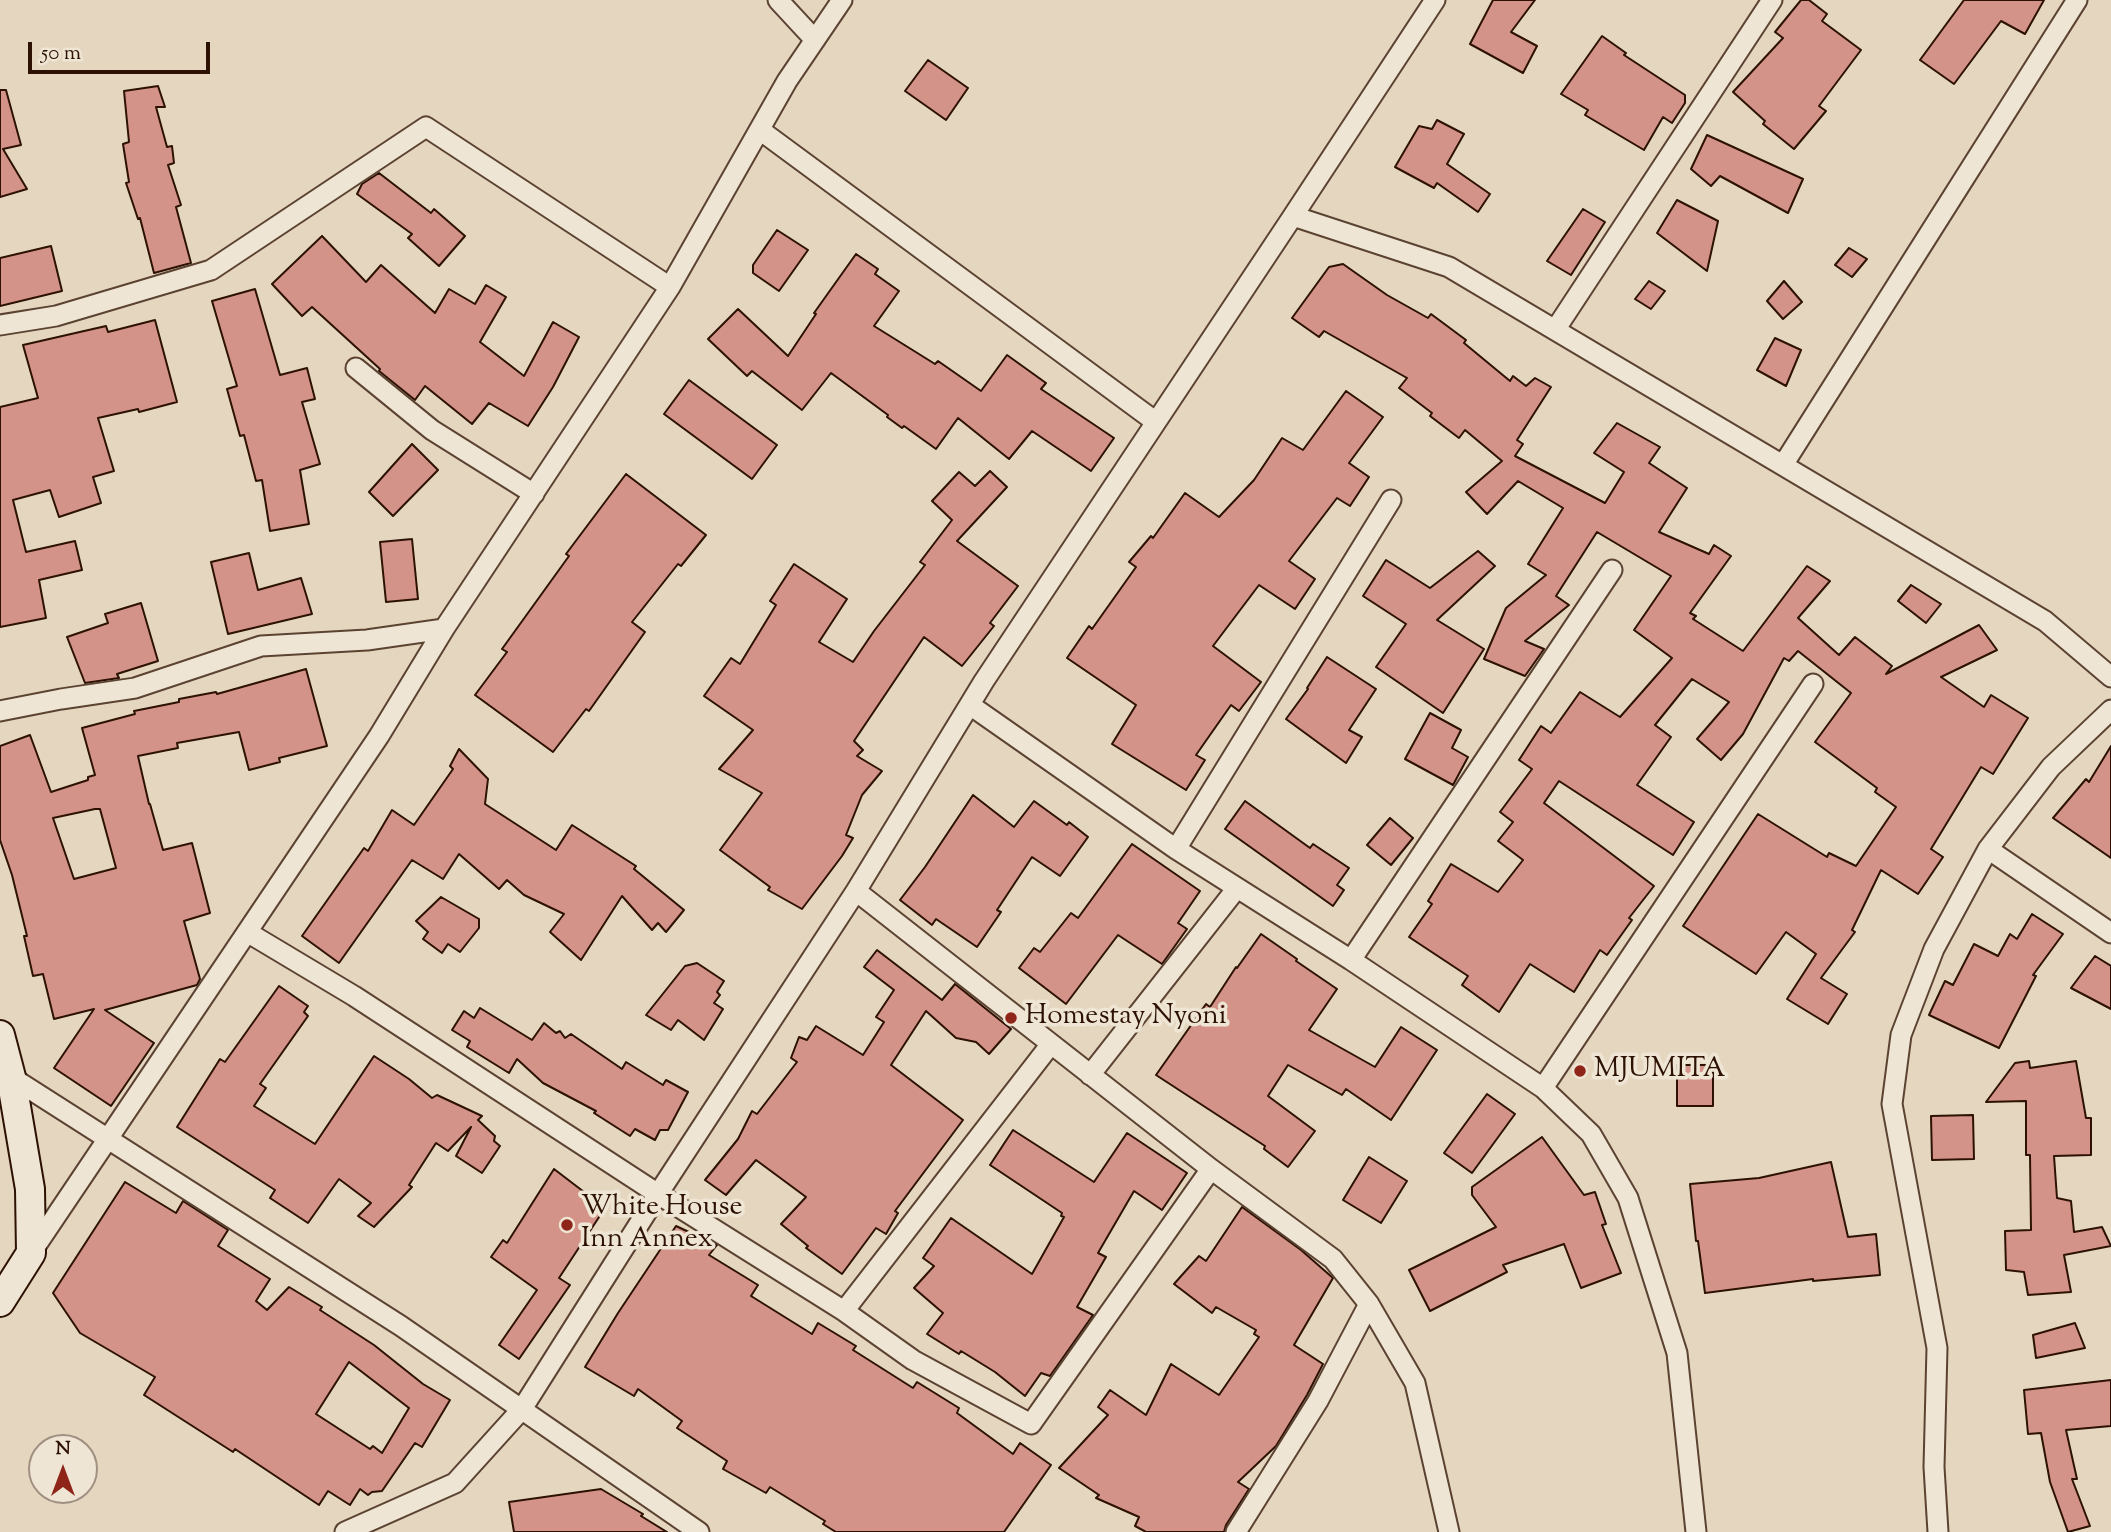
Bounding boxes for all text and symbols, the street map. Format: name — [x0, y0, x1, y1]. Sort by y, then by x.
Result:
scale bar — [32, 28, 214, 72]
text: 50 m — [41, 39, 81, 69]
place label: Homestay Nyoni — [1025, 1001, 1227, 1035]
marker: Homestay Nyoni — [1003, 1010, 1019, 1026]
place label: MJUMITA — [1594, 1054, 1726, 1088]
marker: MJUMITA — [1572, 1063, 1588, 1079]
place label: White House Inn Annex — [581, 1192, 743, 1258]
marker: White House Inn Annex — [559, 1217, 575, 1233]
north arrow — [28, 1434, 98, 1504]
text: N — [55, 1436, 71, 1463]

